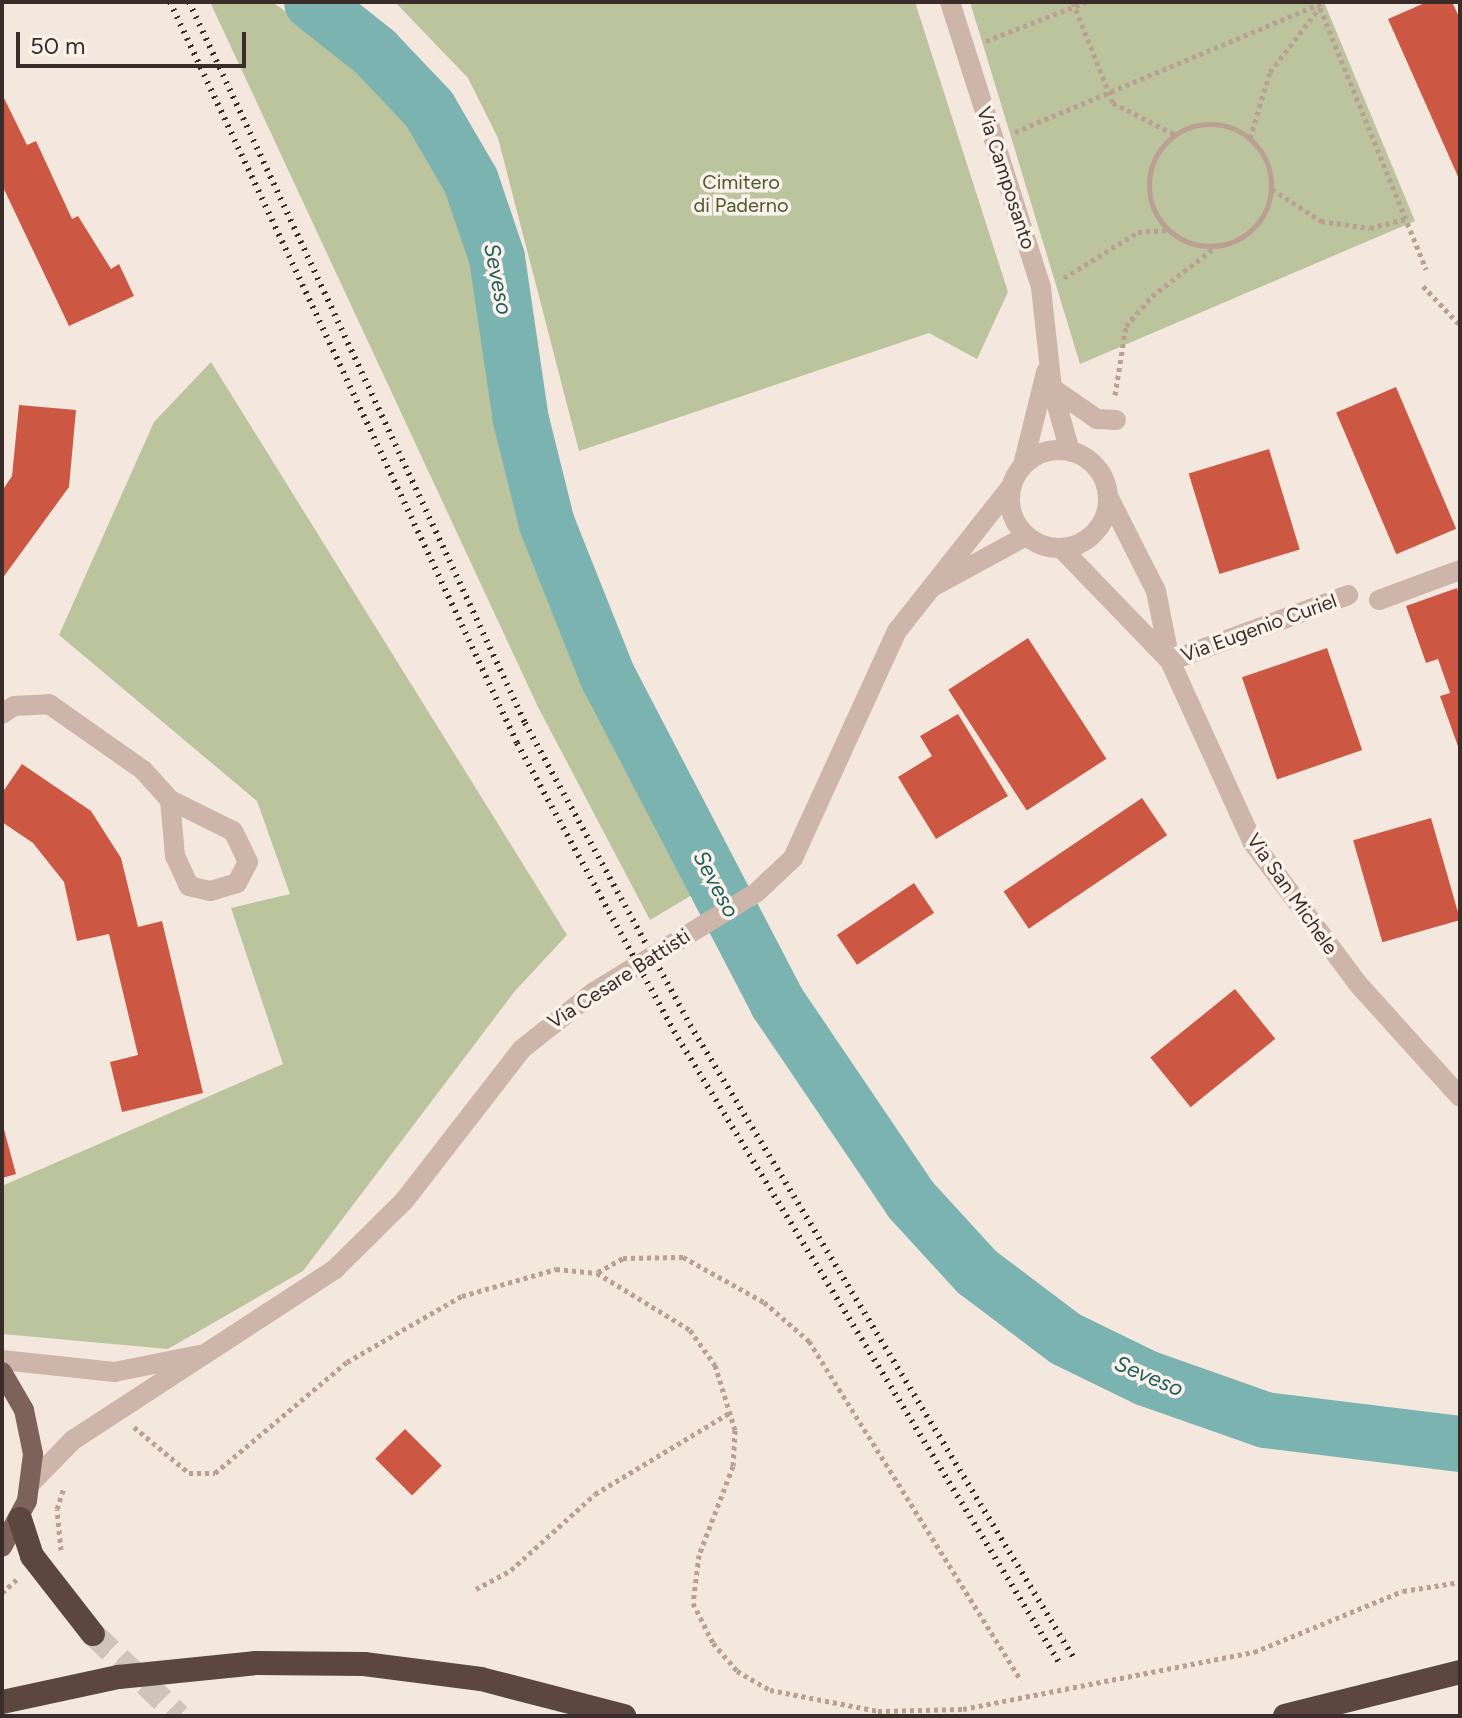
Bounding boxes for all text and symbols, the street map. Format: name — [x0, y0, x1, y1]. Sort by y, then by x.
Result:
scale bar — [20, 16, 250, 66]
text: 50 m — [30, 31, 86, 60]
street label: Via Camposanto — [972, 104, 1040, 252]
park label: Cimitero di Paderno — [693, 170, 789, 217]
water label: Seveso — [478, 241, 518, 317]
street label: Via Eugenio Curiel — [1178, 589, 1340, 667]
street label: Via San Michele — [1241, 829, 1343, 959]
water label: Seveso — [687, 846, 745, 922]
street label: Via Cesare Battisti — [543, 924, 695, 1034]
water label: Seveso — [1111, 1350, 1187, 1402]

